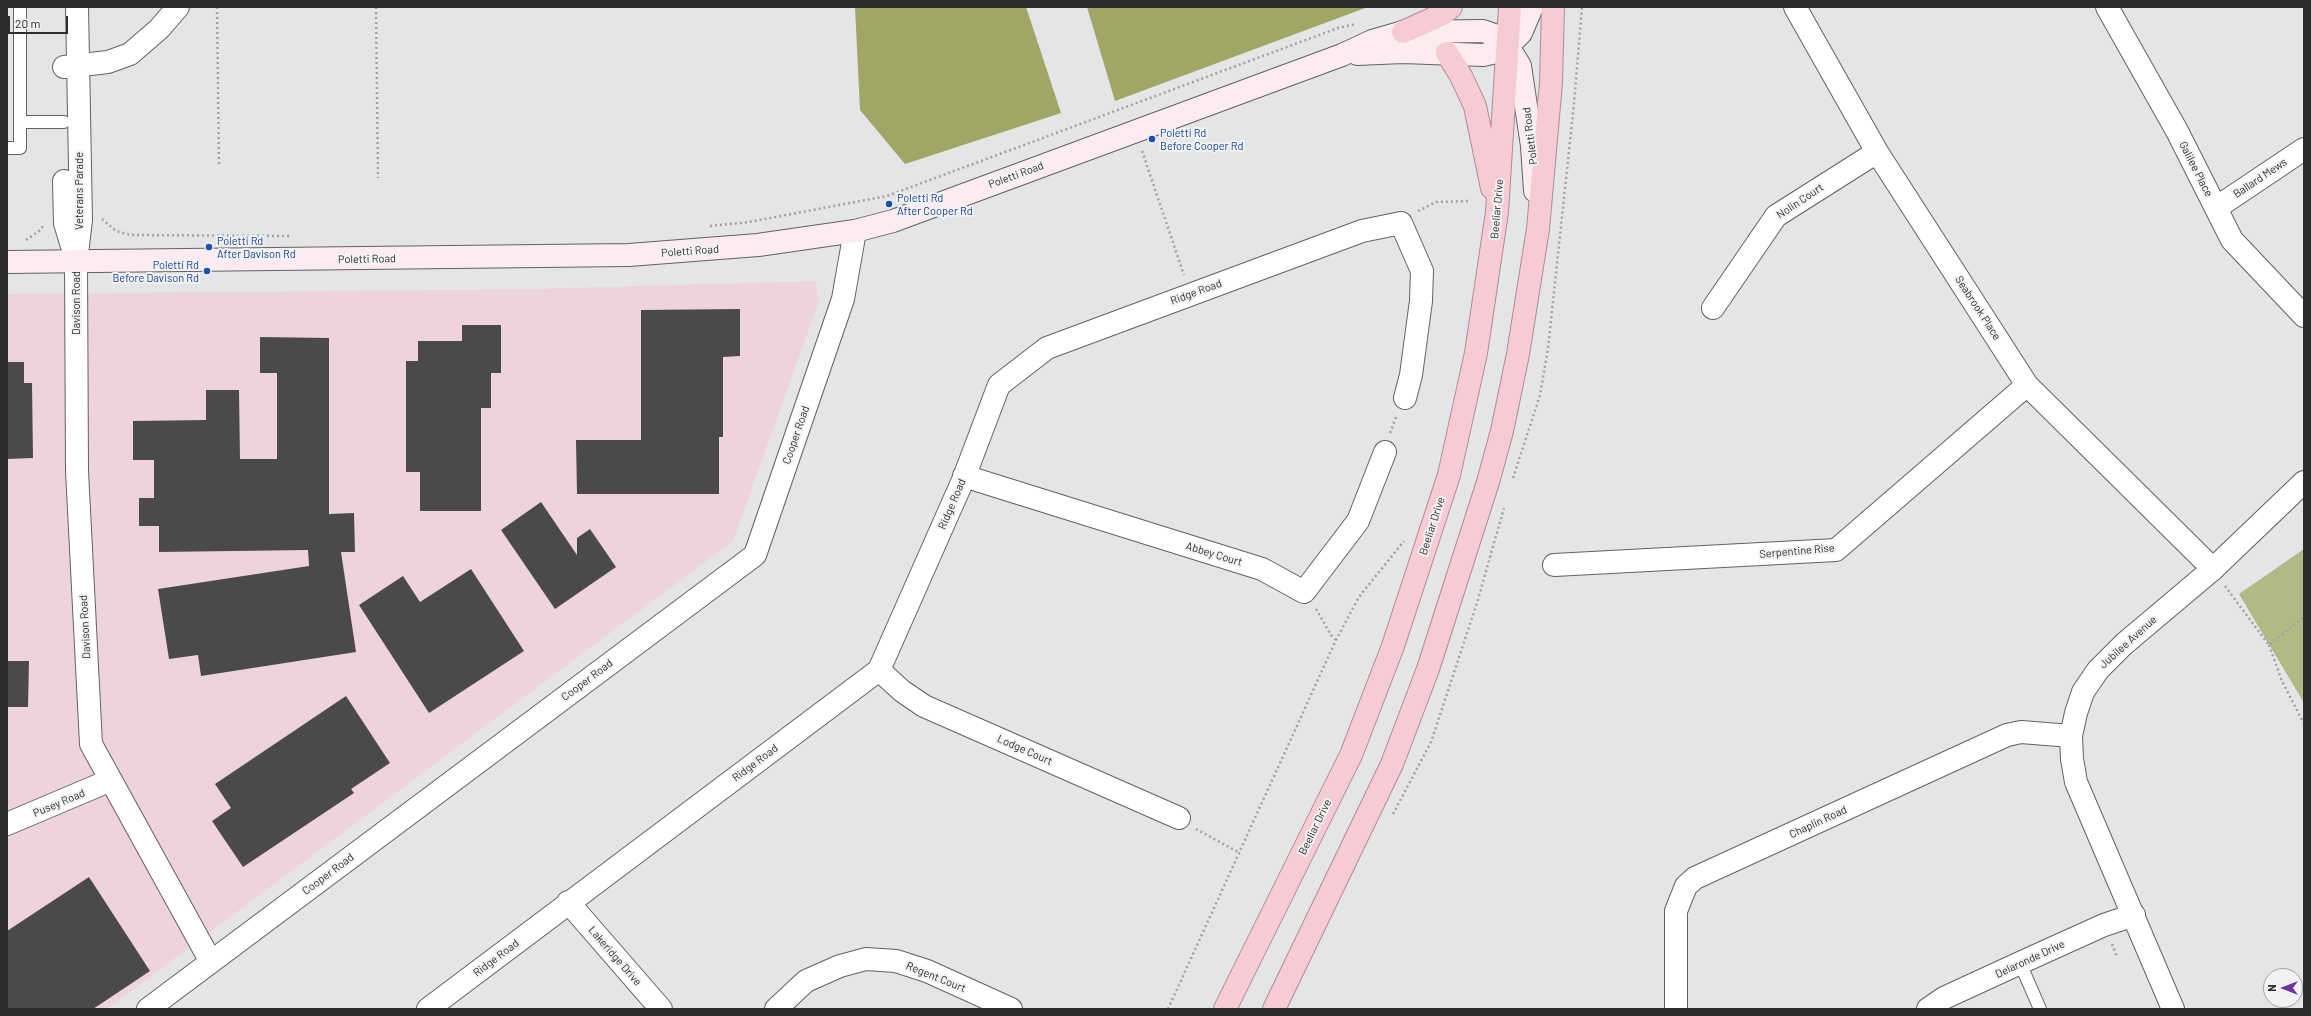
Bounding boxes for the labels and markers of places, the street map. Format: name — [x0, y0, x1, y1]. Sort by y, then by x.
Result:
place label: Poletti Rd Before Cooper Rd — [1160, 126, 1244, 152]
marker: Poletti Rd Before Cooper Rd — [1147, 134, 1157, 144]
place label: Poletti Rd After Cooper Rd — [897, 191, 973, 217]
marker: Poletti Rd After Cooper Rd — [884, 199, 894, 209]
place label: Poletti Rd After Davison Rd — [217, 234, 296, 260]
marker: Poletti Rd After Davison Rd — [204, 242, 214, 252]
place label: Poletti Rd Before Davison Rd — [112, 258, 199, 284]
marker: Poletti Rd Before Davison Rd — [202, 266, 212, 276]

